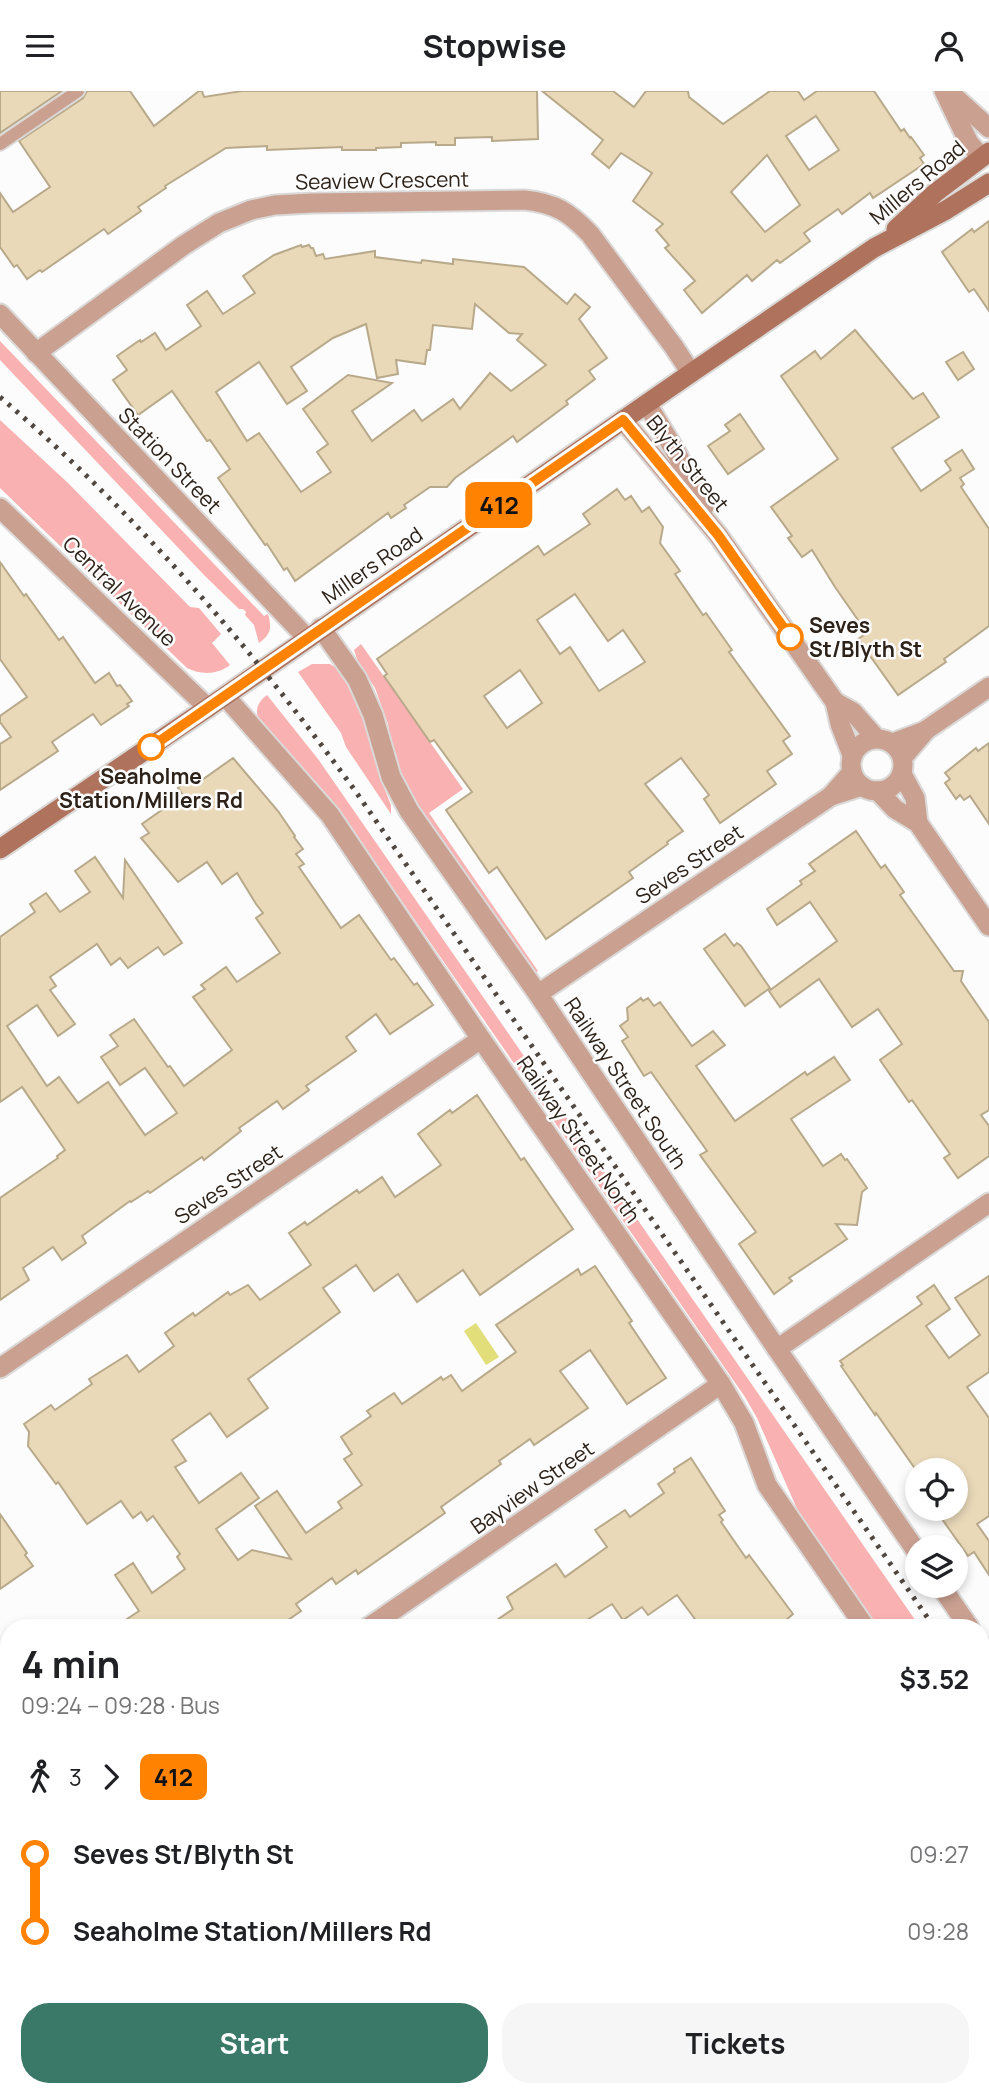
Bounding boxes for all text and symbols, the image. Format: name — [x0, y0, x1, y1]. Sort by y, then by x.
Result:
text: Stopwise — [422, 24, 567, 68]
icon: menu — [21, 27, 59, 65]
icon: person — [930, 27, 968, 65]
street label: Millers Road — [863, 134, 971, 230]
street label: Seaview Crescent — [295, 164, 469, 196]
street label: Station Street — [112, 401, 228, 519]
street label: Blyth Street — [640, 409, 736, 517]
line badge: 412 — [459, 482, 539, 528]
text: 412 — [479, 488, 519, 521]
street label: Millers Road — [316, 520, 428, 610]
street label: Central Avenue — [57, 530, 183, 652]
place label: Seves St/Blyth St — [809, 611, 922, 663]
marker: Seves St/Blyth St — [777, 624, 803, 650]
marker: Seaholme Station/Millers Rd — [138, 734, 164, 760]
place label: Seaholme Station/Millers Rd — [59, 762, 243, 814]
street label: Seves Street — [630, 818, 748, 910]
street label: Railway Street South — [558, 992, 694, 1174]
street label: Railway Street North — [511, 1050, 647, 1228]
street label: Seves Street — [169, 1138, 287, 1230]
street label: Bayview Street — [465, 1434, 599, 1540]
map controls — [905, 1458, 968, 1598]
button: locate — [905, 1458, 968, 1521]
button: layers — [905, 1535, 968, 1598]
text: 4 min — [21, 1637, 120, 1689]
text: $3.52 — [900, 1661, 969, 1697]
text: 09:24 – 09:28 · Bus — [21, 1689, 220, 1721]
icon: walk — [21, 1758, 59, 1796]
icon: forward — [92, 1758, 130, 1796]
text: 412 — [154, 1760, 193, 1793]
text: 3 — [69, 1761, 82, 1793]
text: Seves St/Blyth St — [73, 1836, 294, 1872]
text: 09:27 — [909, 1838, 969, 1870]
text: Seaholme Station/Millers Rd — [73, 1913, 432, 1949]
text: 09:28 — [907, 1915, 969, 1947]
button: Start — [21, 2003, 488, 2083]
button: Tickets — [502, 2003, 969, 2083]

